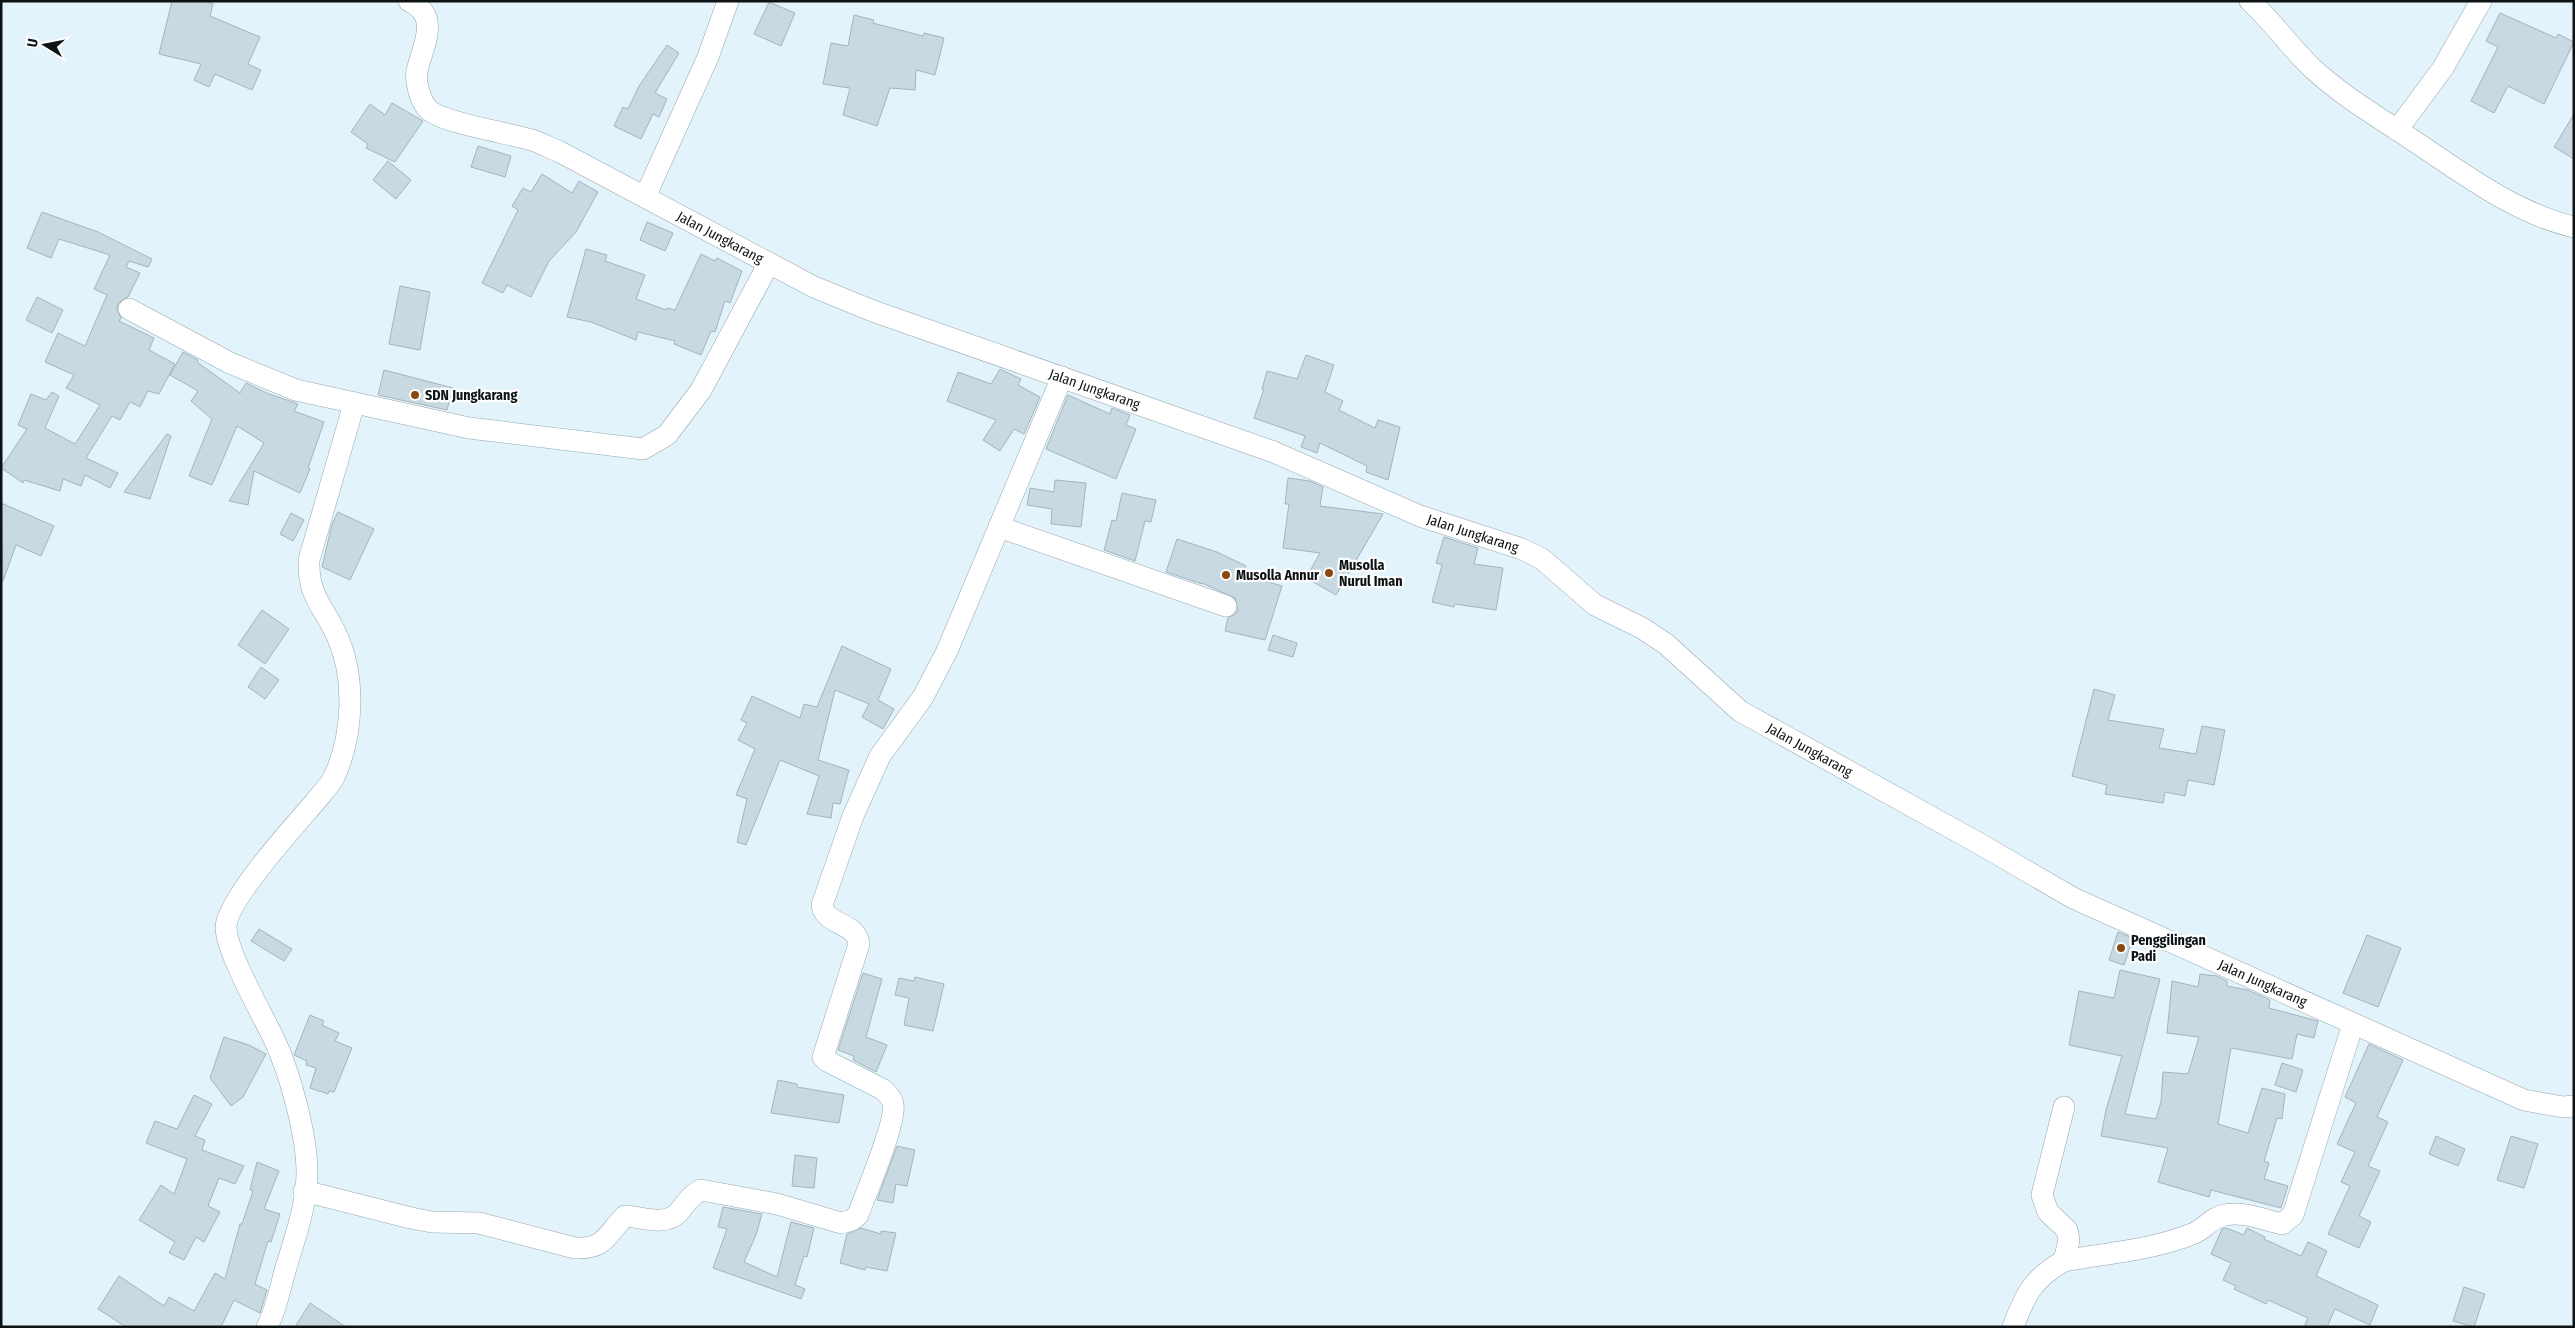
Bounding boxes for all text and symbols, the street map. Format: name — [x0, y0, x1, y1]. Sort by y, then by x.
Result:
north arrow — [20, 20, 70, 70]
text: U — [24, 37, 42, 48]
street label: Jalan Jungkarang — [674, 207, 767, 267]
street label: Jalan Jungkarang — [1047, 365, 1143, 413]
place label: SDN Jungkarang — [425, 387, 517, 404]
marker: SDN Jungkarang — [409, 389, 421, 401]
street label: Jalan Jungkarang — [1425, 510, 1521, 556]
place label: Musolla Nurul Iman — [1339, 557, 1403, 590]
place label: Musolla Annur — [1236, 567, 1320, 584]
marker: Musolla Nurul Iman — [1323, 567, 1335, 579]
marker: Musolla Annur — [1220, 569, 1232, 581]
street label: Jalan Jungkarang — [1764, 719, 1856, 780]
place label: Penggilingan Padi — [2131, 932, 2206, 965]
marker: Penggilingan Padi — [2115, 942, 2127, 954]
street label: Jalan Jungkarang — [2216, 956, 2310, 1010]

